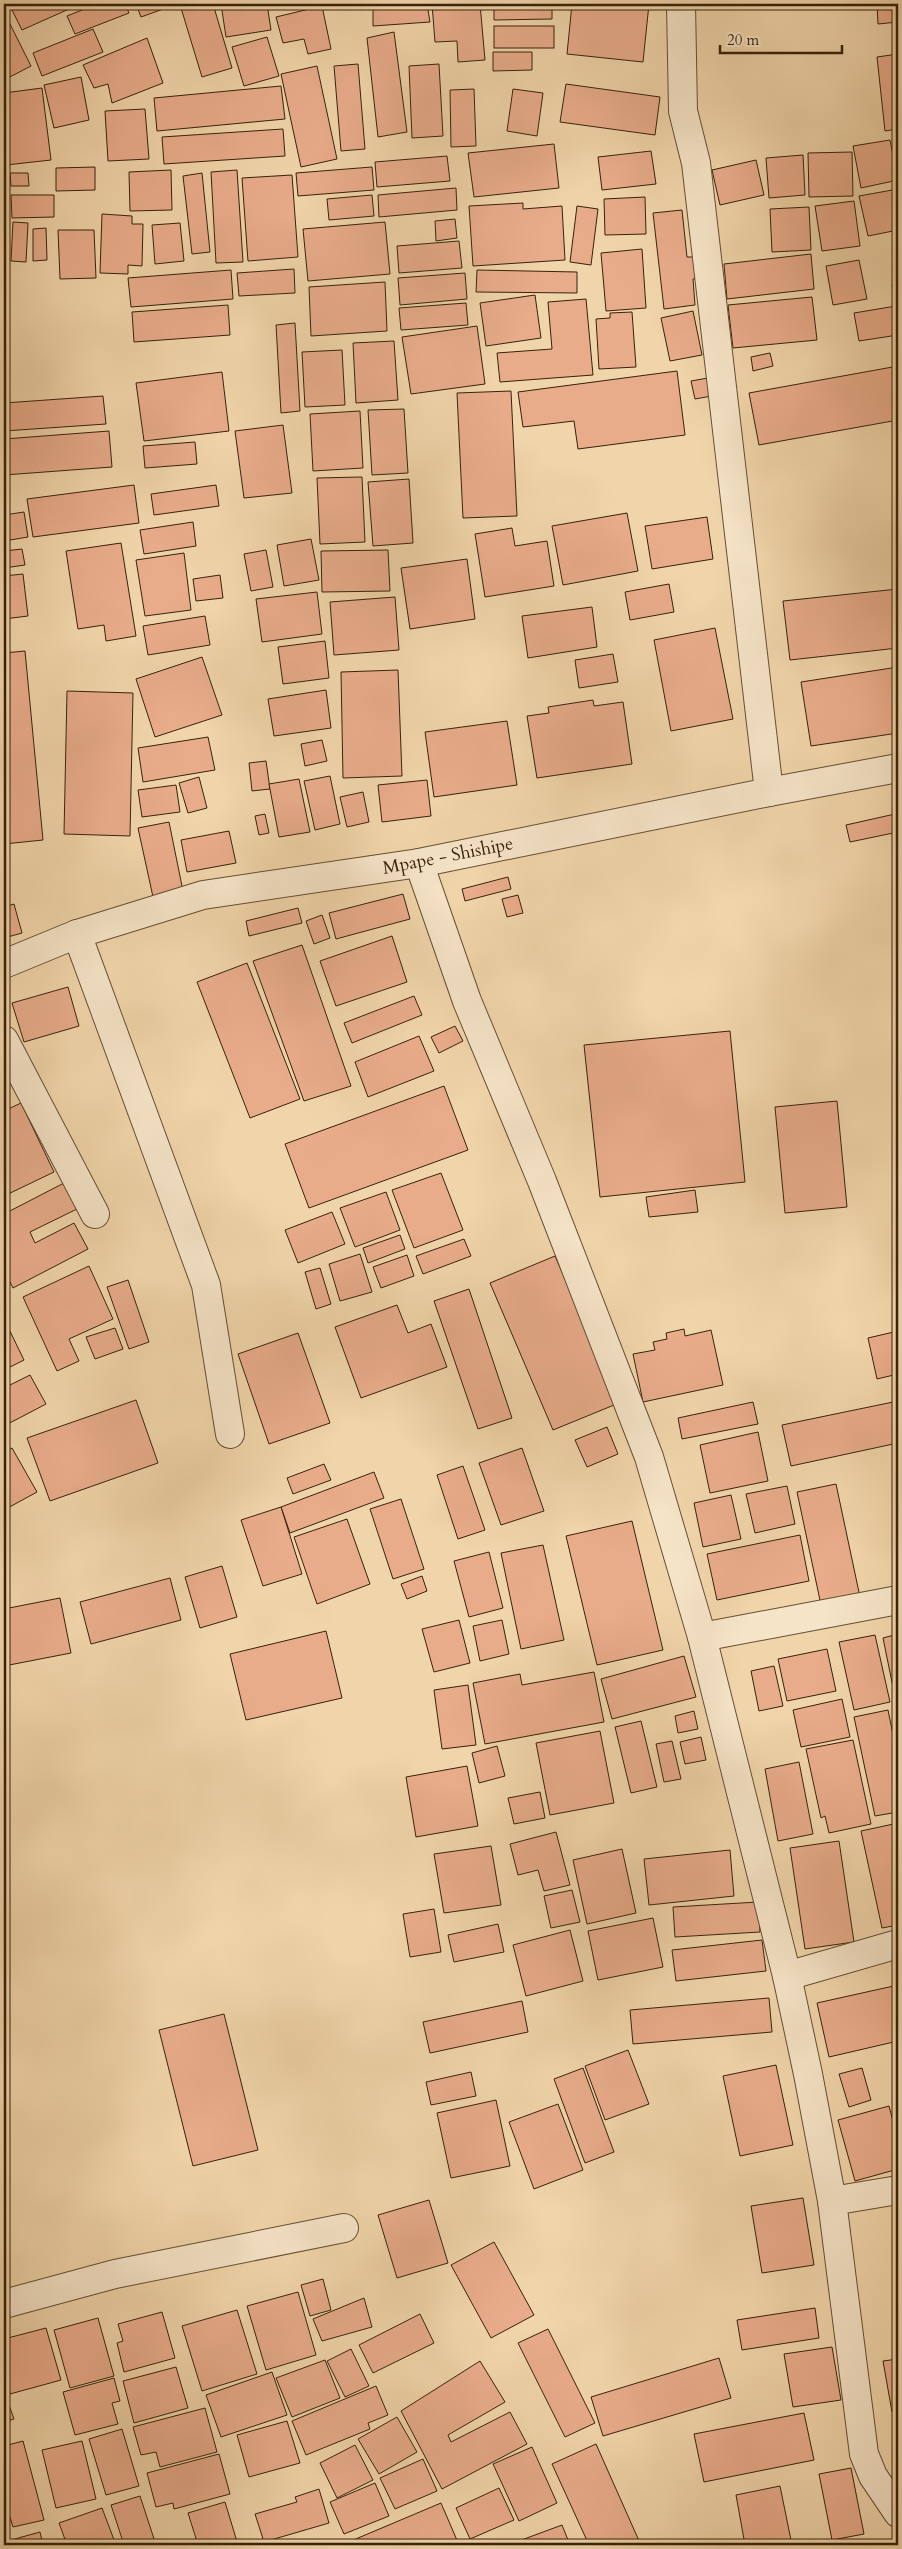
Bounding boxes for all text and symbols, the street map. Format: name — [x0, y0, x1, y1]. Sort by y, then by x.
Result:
scale bar — [720, 22, 842, 54]
text: 20 m — [727, 30, 759, 50]
street label: Mpape - Shishipe — [381, 831, 515, 881]

